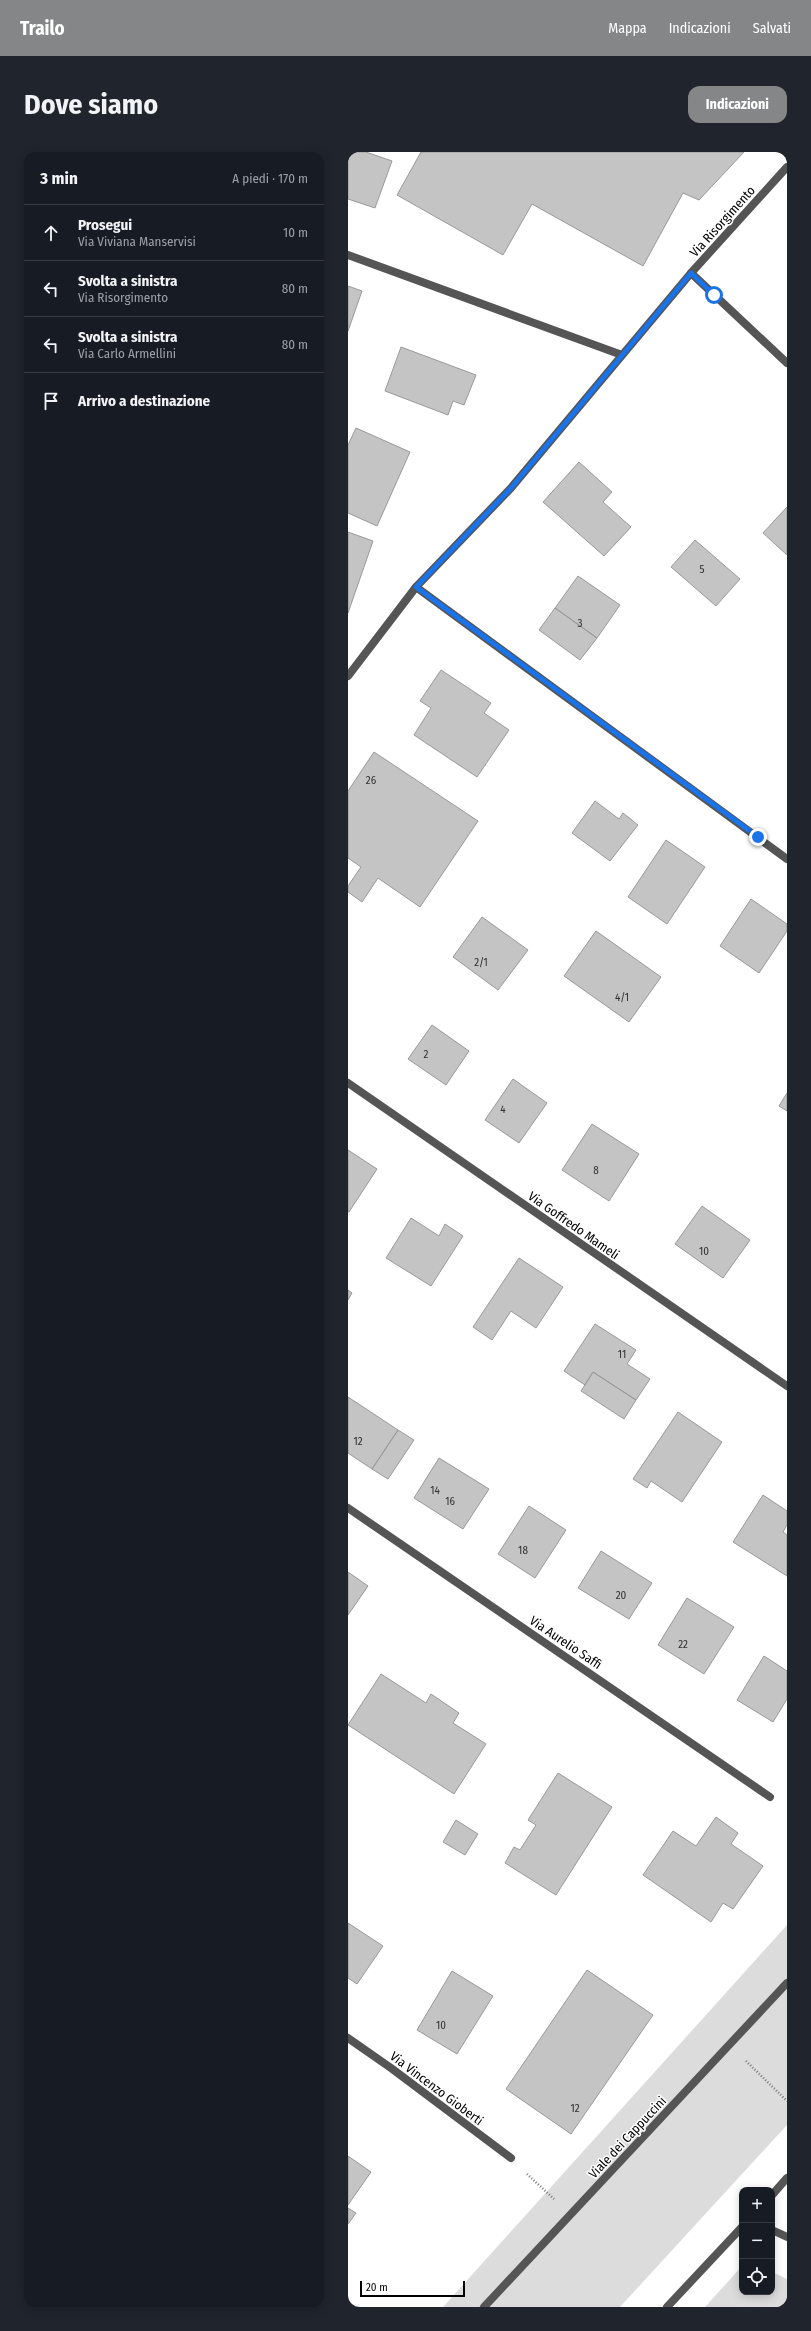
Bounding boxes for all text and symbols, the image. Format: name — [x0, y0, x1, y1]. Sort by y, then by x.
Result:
text: Trailo — [20, 17, 65, 40]
text: Mappa — [608, 20, 647, 37]
text: Indicazioni — [669, 20, 731, 37]
text: Salvati — [753, 20, 791, 37]
button: Indicazioni — [688, 86, 787, 123]
text: Dove siamo — [24, 88, 158, 121]
text: 3 min — [40, 168, 78, 189]
text: A piedi · 170 m — [232, 171, 308, 186]
street label: Via Risorgimento — [687, 183, 758, 260]
text: Prosegui — [78, 216, 132, 234]
icon: ahead — [40, 222, 62, 244]
text: 10 m — [283, 225, 308, 240]
text: Via Viviana Manservisi — [78, 234, 196, 249]
text: Svolta a sinistra — [78, 272, 178, 290]
icon: left — [40, 278, 62, 300]
text: 80 m — [282, 281, 308, 296]
route start — [705, 286, 723, 304]
text: Via Risorgimento — [78, 290, 168, 305]
text: Svolta a sinistra — [78, 328, 178, 346]
icon: left — [40, 334, 62, 356]
text: 80 m — [282, 337, 308, 352]
text: Via Carlo Armellini — [78, 346, 176, 361]
icon: arrive — [40, 390, 62, 412]
text: Arrivo a destinazione — [78, 392, 210, 410]
house number: 5 — [699, 563, 705, 576]
house number: 3 — [578, 617, 583, 630]
house number: 26 — [366, 774, 377, 787]
route end — [749, 828, 767, 846]
house number: 2/1 — [474, 956, 488, 969]
house number: 4/1 — [615, 991, 629, 1004]
house number: 2 — [424, 1048, 429, 1061]
house number: 4 — [500, 1103, 506, 1116]
house number: 8 — [593, 1164, 599, 1177]
street label: Via Goffredo Mameli — [525, 1188, 622, 1262]
house number: 10 — [699, 1245, 709, 1258]
house number: 11 — [618, 1348, 626, 1361]
house number: 12 — [353, 1435, 363, 1448]
house number: 14 — [430, 1484, 440, 1497]
house number: 16 — [445, 1495, 455, 1508]
house number: 18 — [518, 1544, 528, 1557]
house number: 20 — [616, 1589, 627, 1602]
street label: Via Aurelio Saffi — [527, 1613, 605, 1672]
house number: 22 — [678, 1638, 688, 1651]
house number: 10 — [436, 2019, 446, 2032]
street label: Via Vincenzo Gioberti — [387, 2049, 486, 2128]
street label: Viale dei Cappuccini — [586, 2093, 669, 2181]
house number: 12 — [570, 2102, 580, 2115]
map controls — [739, 2187, 775, 2295]
button: + — [739, 2187, 775, 2223]
button: − — [739, 2223, 775, 2259]
button: locate — [739, 2259, 775, 2295]
scale bar — [360, 2279, 465, 2298]
text: 20 m — [366, 2281, 388, 2294]

